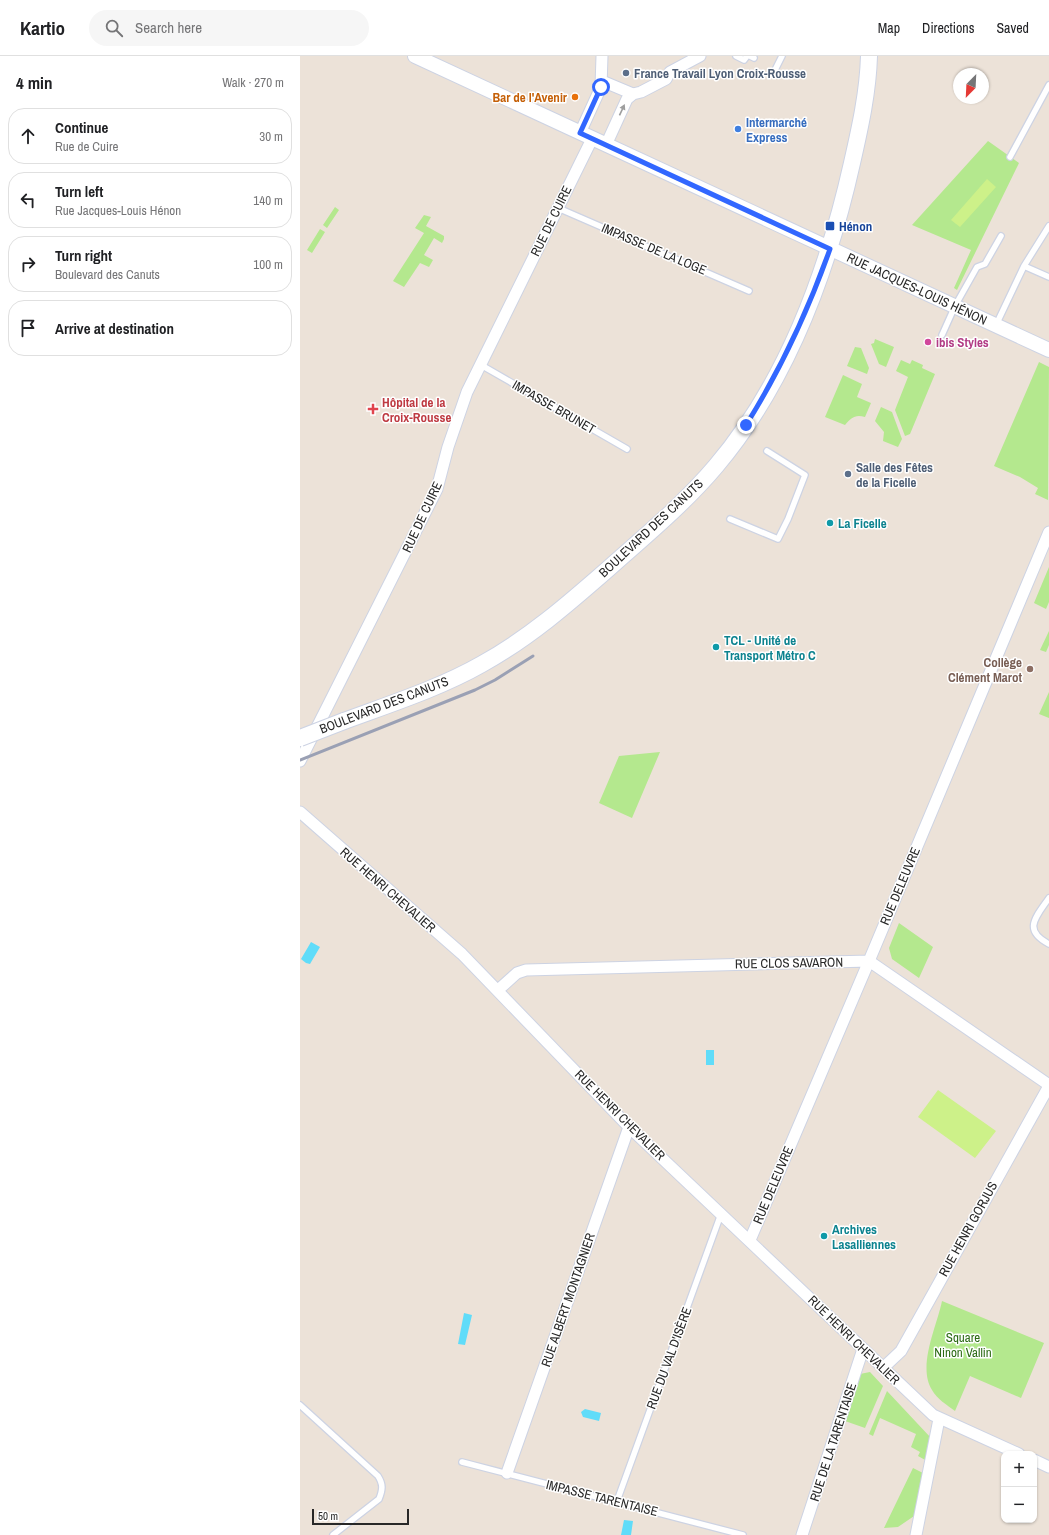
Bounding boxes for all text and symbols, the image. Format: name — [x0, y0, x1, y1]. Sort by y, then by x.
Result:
search box — [89, 10, 369, 46]
text: Kartio — [20, 15, 65, 41]
icon: search — [103, 17, 125, 39]
text: Search here — [135, 17, 202, 38]
text: Map — [878, 19, 900, 37]
text: Directions — [922, 19, 974, 37]
text: Saved — [996, 19, 1029, 37]
place label: France Travail Lyon Croix-Rousse — [634, 65, 806, 82]
marker: France Travail Lyon Croix-Rousse — [621, 68, 631, 78]
north arrow — [953, 68, 989, 104]
text: 4 min — [16, 71, 52, 94]
text: Walk · 270 m — [222, 74, 284, 91]
route start — [592, 78, 610, 96]
place label: Bar de l'Avenir — [493, 89, 568, 106]
marker: Bar de l'Avenir — [570, 92, 580, 102]
one-way arrow — [619, 104, 625, 115]
place label: Intermarché Express — [746, 114, 807, 146]
text: Continue — [55, 117, 108, 138]
marker: Intermarché Express — [733, 124, 743, 134]
icon: ahead — [17, 125, 39, 147]
text: 30 m — [259, 128, 283, 145]
text: Rue de Cuire — [55, 138, 118, 155]
text: Turn left — [55, 181, 103, 202]
street label: RUE DE CUIRE — [527, 183, 575, 259]
icon: left — [17, 189, 39, 211]
text: 140 m — [253, 192, 283, 209]
text: Rue Jacques-Louis Hénon — [55, 202, 181, 219]
place label: Hénon — [839, 218, 872, 235]
street label: IMPASSE DE LA LOGE — [599, 219, 709, 279]
marker: Hénon — [824, 220, 836, 232]
text: Turn right — [55, 245, 112, 266]
street label: RUE JACQUES-LOUIS HÉNON — [844, 249, 990, 329]
icon: right — [17, 253, 39, 275]
text: 100 m — [253, 256, 283, 273]
text: Boulevard des Canuts — [55, 266, 160, 283]
icon: arrive — [17, 317, 39, 339]
text: Arrive at destination — [55, 318, 174, 339]
place label: ibis Styles — [936, 334, 989, 351]
marker: ibis Styles — [923, 337, 933, 347]
street label: IMPASSE BRUNET — [509, 376, 599, 438]
place label: Hôpital de la Croix-Rousse — [382, 394, 451, 426]
marker: Hôpital de la Croix-Rousse — [367, 403, 379, 415]
route end — [737, 416, 755, 434]
place label: Salle des Fêtes de la Ficelle — [856, 459, 933, 491]
marker: Salle des Fêtes de la Ficelle — [843, 469, 853, 479]
street label: BOULEVARD DES CANUTS — [595, 475, 707, 581]
street label: RUE DE CUIRE — [398, 479, 446, 555]
place label: La Ficelle — [838, 515, 887, 532]
marker: La Ficelle — [825, 518, 835, 528]
place label: TCL - Unité de Transport Métro C — [724, 632, 816, 664]
marker: TCL - Unité de Transport Métro C — [711, 642, 721, 652]
place label: Collège Clément Marot — [948, 654, 1022, 686]
marker: Collège Clément Marot — [1025, 664, 1035, 674]
street label: BOULEVARD DES CANUTS — [317, 673, 451, 737]
street label: RUE HENRI CHEVALIER — [337, 844, 440, 936]
street label: RUE DELEUVRE — [876, 845, 924, 927]
street label: RUE CLOS SAVARON — [735, 954, 843, 972]
street label: RUE HENRI CHEVALIER — [571, 1066, 669, 1164]
street label: RUE DELEUVRE — [749, 1144, 797, 1226]
street label: RUE HENRI GORJUS — [935, 1179, 1001, 1279]
place label: Archives Lasalliennes — [832, 1221, 896, 1253]
street label: RUE ALBERT MONTAGNIER — [537, 1231, 599, 1369]
marker: Archives Lasalliennes — [819, 1231, 829, 1241]
street label: RUE HENRI CHEVALIER — [804, 1292, 904, 1388]
street label: RUE DU VAL D'ISÈRE — [643, 1305, 695, 1411]
park label: Square Ninon Vallin — [934, 1329, 992, 1361]
street label: RUE DE LA TARENTAISE — [806, 1380, 860, 1504]
map controls — [1001, 1451, 1037, 1523]
button: + — [1001, 1451, 1037, 1487]
street label: IMPASSE TARENTAISE — [544, 1476, 660, 1520]
button: − — [1001, 1487, 1037, 1523]
scale bar — [312, 1507, 409, 1526]
text: 50 m — [318, 1509, 338, 1523]

